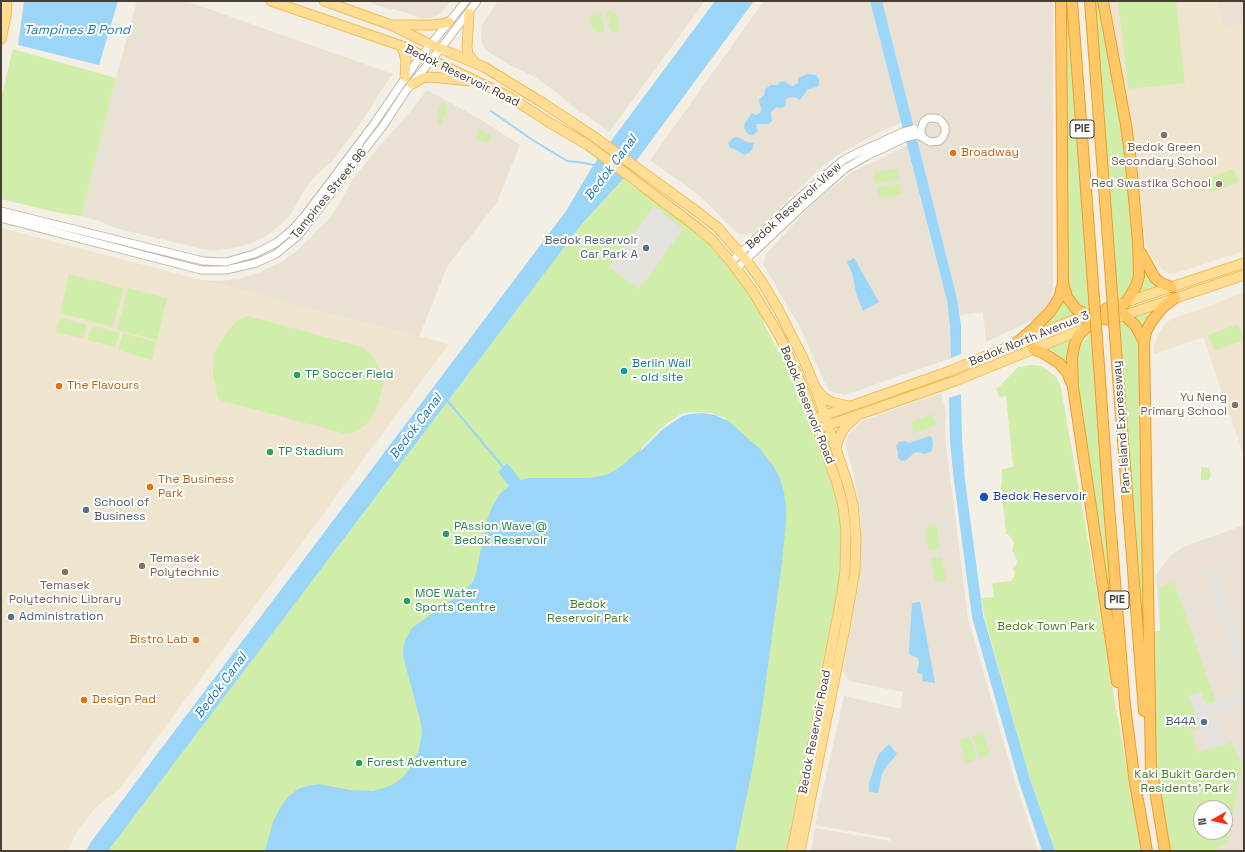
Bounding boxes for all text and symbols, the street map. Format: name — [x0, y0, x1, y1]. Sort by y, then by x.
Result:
water label: Tampines B Pond — [24, 22, 130, 38]
street label: Bedok Reservoir Road — [402, 42, 522, 110]
road number: PIE — [1070, 120, 1094, 138]
marker: Bedok Green Secondary School — [1159, 130, 1169, 140]
water label: Bedok Canal — [581, 132, 641, 204]
place label: Bedok Green Secondary School — [1111, 141, 1217, 169]
street label: Tampines Street 96 — [288, 146, 370, 242]
place label: Broadway — [961, 146, 1019, 160]
marker: Broadway — [948, 148, 958, 158]
street label: Bedok Reservoir View — [743, 159, 845, 253]
place label: Red Swastika School — [1091, 177, 1211, 191]
marker: Red Swastika School — [1214, 179, 1224, 189]
place label: Bedok Reservoir Car Park A — [545, 234, 638, 262]
marker: Bedok Reservoir Car Park A — [641, 243, 651, 253]
street label: Bedok North Avenue 3 — [967, 308, 1091, 370]
street label: Bedok Reservoir Road — [777, 344, 837, 466]
place label: Berlin Wall - old site — [632, 357, 691, 385]
street label: Pan-Island Expressway — [1110, 360, 1134, 494]
marker: Berlin Wall - old site — [619, 366, 629, 376]
place label: TP Soccer Field — [305, 368, 393, 382]
marker: TP Soccer Field — [292, 370, 302, 380]
place label: The Flavours — [67, 379, 139, 393]
marker: The Flavours — [54, 381, 64, 391]
water label: Bedok Canal — [386, 391, 446, 463]
place label: Yu Neng Primary School — [1140, 391, 1227, 419]
marker: Yu Neng Primary School — [1230, 400, 1240, 410]
place label: TP Stadium — [278, 445, 343, 459]
marker: TP Stadium — [265, 447, 275, 457]
place label: The Business Park — [158, 473, 234, 501]
marker: The Business Park — [145, 482, 155, 492]
place label: Bedok Reservoir — [993, 490, 1086, 504]
marker: Bedok Reservoir — [978, 491, 990, 503]
place label: School of Business — [94, 496, 149, 524]
marker: School of Business — [81, 505, 91, 515]
place label: PAssion Wave @ Bedok Reservoir — [454, 520, 547, 548]
marker: PAssion Wave @ Bedok Reservoir — [441, 529, 451, 539]
place label: Temasek Polytechnic — [150, 552, 219, 580]
marker: Temasek Polytechnic — [137, 561, 147, 571]
marker: Temasek Polytechnic Library — [60, 567, 70, 577]
place label: Temasek Polytechnic Library — [9, 579, 121, 607]
place label: MOE Water Sports Centre — [415, 587, 496, 615]
road number: PIE — [1105, 591, 1129, 609]
marker: MOE Water Sports Centre — [402, 596, 412, 606]
park label: Bedok Reservoir Park — [547, 598, 629, 626]
place label: Administration — [19, 610, 104, 624]
marker: Administration — [6, 612, 16, 622]
park label: Bedok Town Park — [997, 620, 1095, 634]
place label: Bistro Lab — [129, 633, 188, 647]
marker: Bistro Lab — [191, 635, 201, 645]
water label: Bedok Canal — [191, 650, 251, 722]
street label: Bedok Reservoir Road — [796, 669, 834, 795]
place label: Design Pad — [92, 693, 156, 707]
marker: Design Pad — [79, 695, 89, 705]
place label: B44A — [1166, 715, 1196, 729]
marker: B44A — [1199, 717, 1209, 727]
place label: Forest Adventure — [367, 756, 467, 770]
marker: Forest Adventure — [354, 758, 364, 768]
park label: Kaki Bukit Garden Residents' Park — [1134, 768, 1236, 796]
north arrow — [1193, 800, 1233, 840]
text: N — [1195, 817, 1210, 826]

